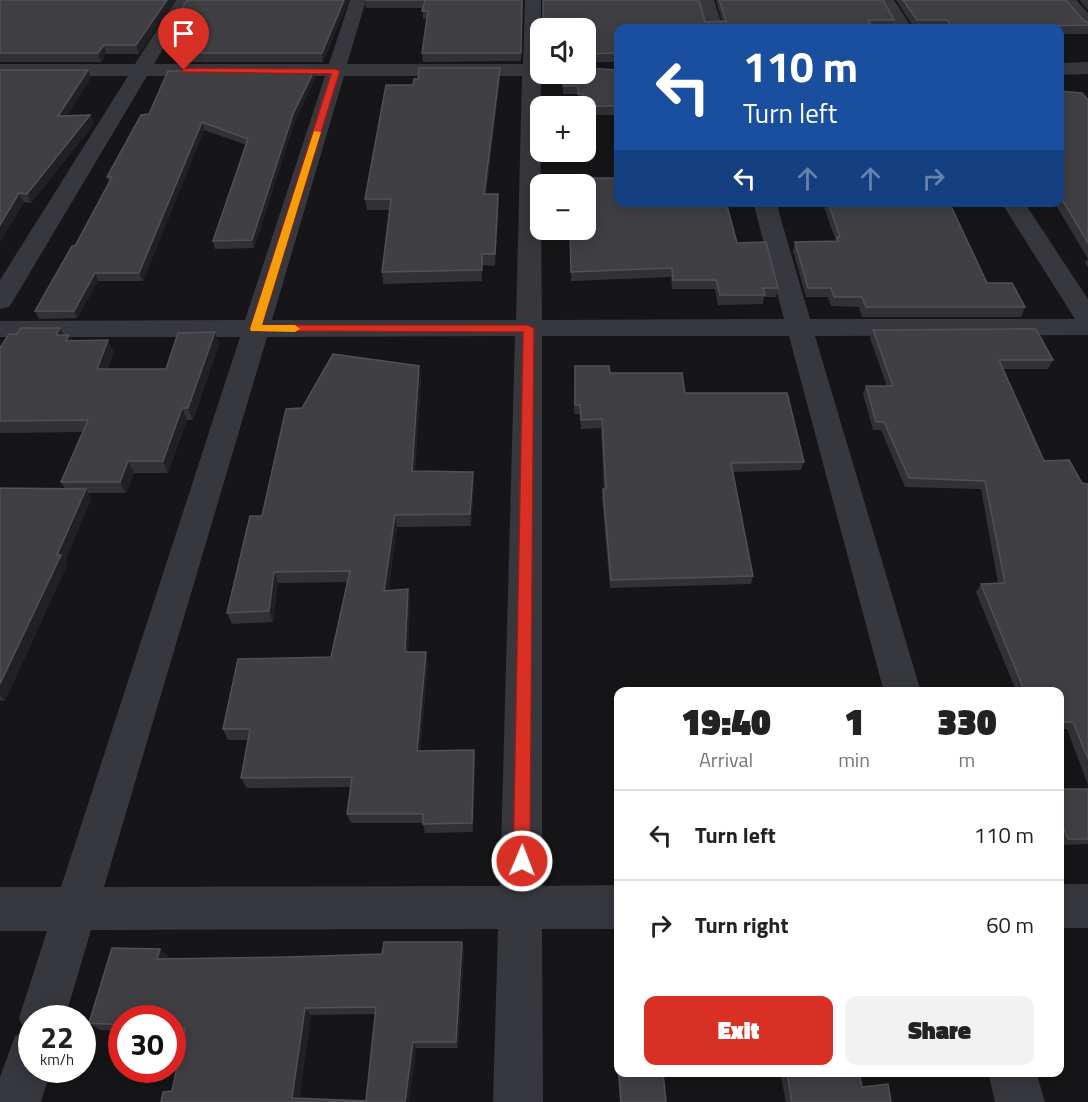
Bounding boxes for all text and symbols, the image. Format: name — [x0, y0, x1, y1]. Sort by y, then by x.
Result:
pin — [158, 8, 209, 70]
icon: arrive — [167, 17, 200, 50]
map controls — [530, 18, 596, 240]
button: sound — [530, 18, 596, 84]
text: 110 m — [743, 34, 858, 98]
icon: left — [644, 48, 722, 126]
text: Turn left — [743, 92, 837, 133]
button: + — [530, 96, 596, 162]
icon: left — [728, 162, 761, 195]
icon: ahead — [791, 162, 824, 195]
icon: ahead — [854, 162, 887, 195]
icon: right — [917, 162, 950, 195]
button: − — [530, 174, 596, 240]
text: 19:40 — [681, 694, 771, 749]
text: 1 — [844, 694, 864, 749]
text: 330 — [937, 694, 997, 749]
text: Arrival — [699, 744, 753, 775]
text: min — [838, 744, 870, 775]
text: m — [959, 744, 975, 775]
text: Turn left — [695, 818, 776, 852]
text: 110 m — [974, 818, 1034, 852]
icon: left — [644, 819, 677, 852]
position arrow — [490, 829, 554, 893]
text: Turn right — [695, 908, 789, 942]
text: 60 m — [986, 908, 1034, 942]
icon: right — [644, 909, 677, 942]
button: Exit — [644, 996, 833, 1065]
button: Share — [845, 996, 1034, 1065]
speed limit sign: 30 — [108, 1005, 186, 1083]
text: 22 — [40, 1014, 74, 1060]
text: km/h — [40, 1048, 74, 1071]

